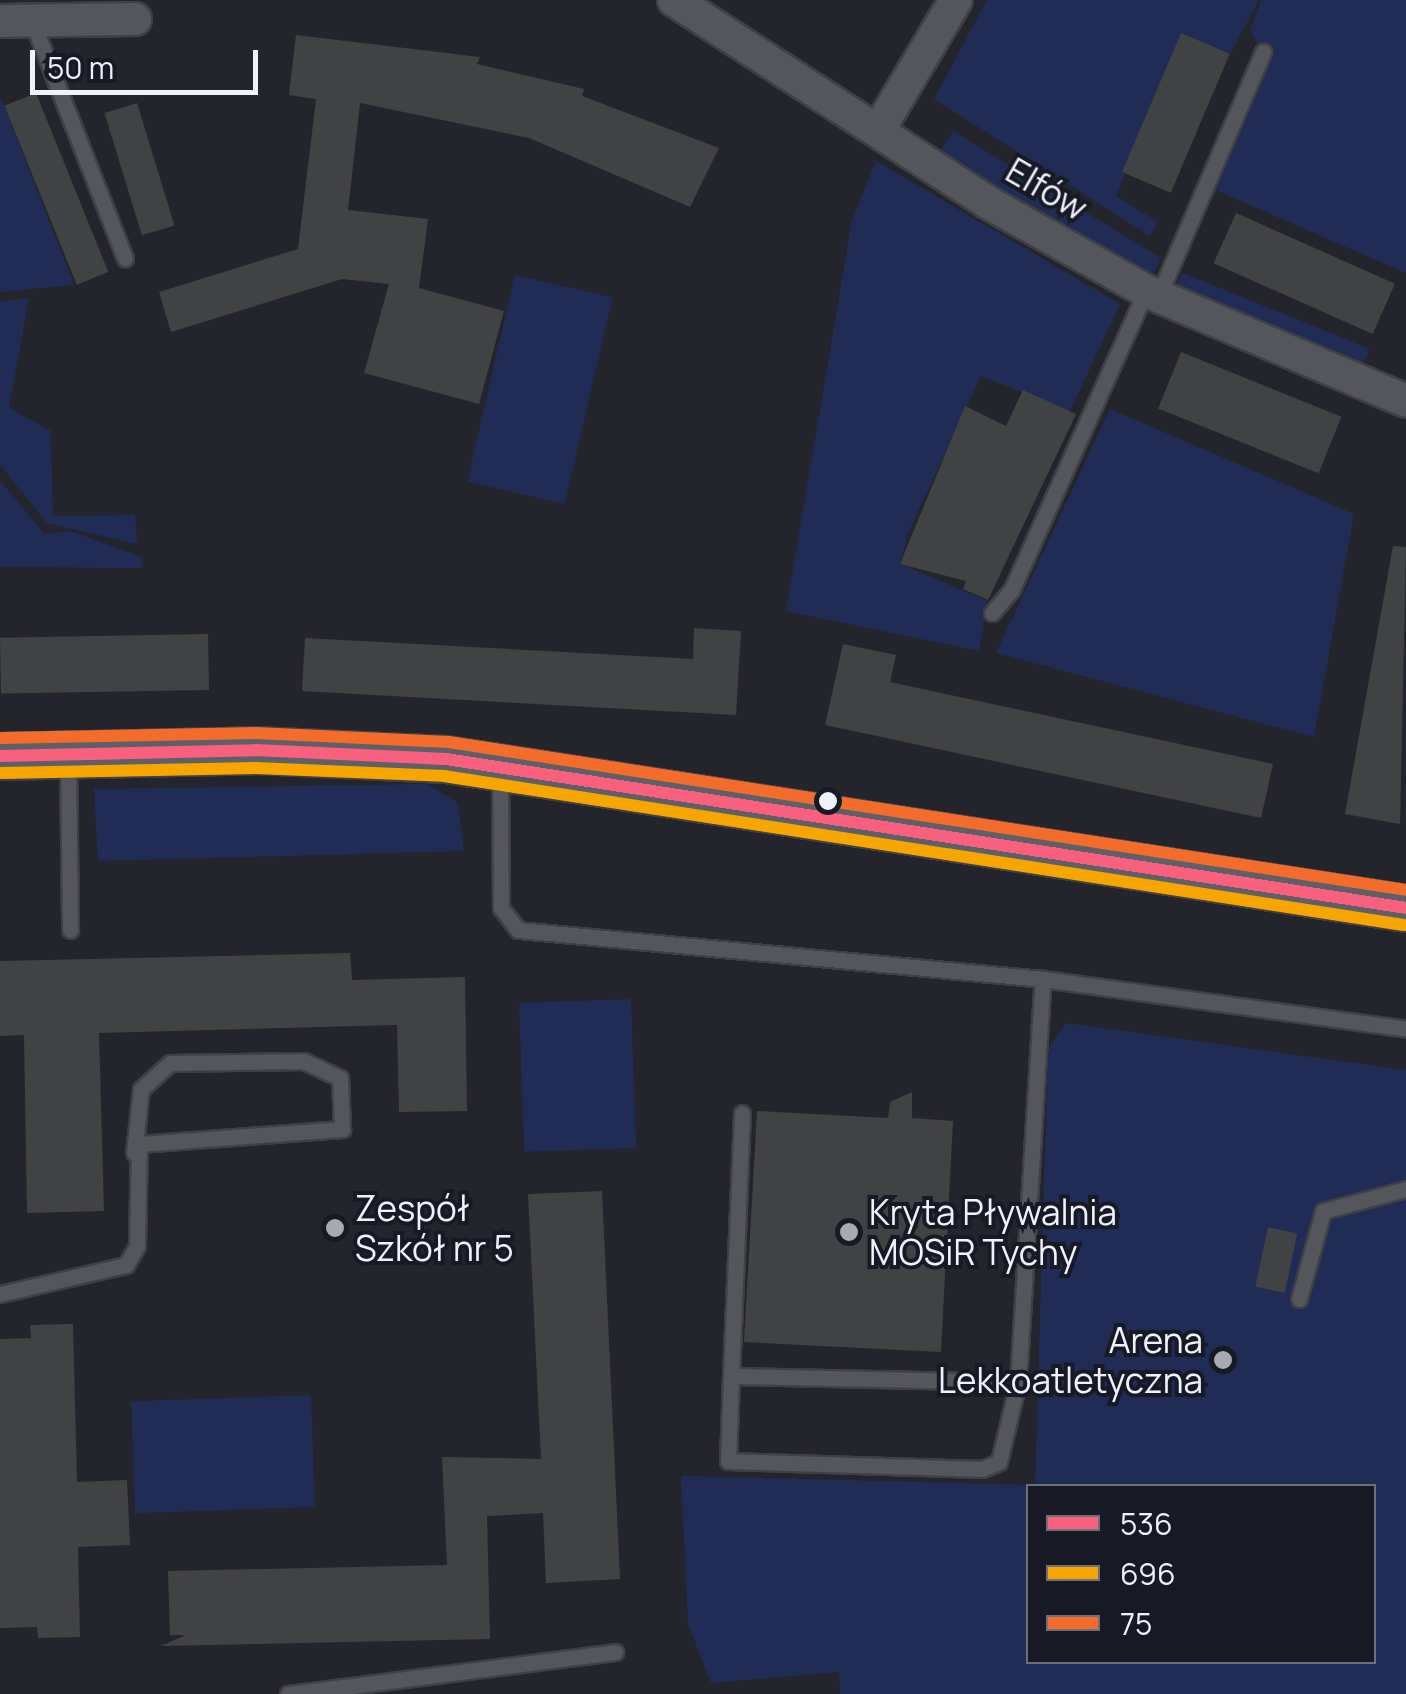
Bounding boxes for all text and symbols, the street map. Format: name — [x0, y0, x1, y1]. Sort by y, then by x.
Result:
scale bar — [35, 30, 262, 92]
text: 50 m — [47, 47, 114, 88]
street label: Elfów — [999, 149, 1095, 229]
unlabelled marker — [818, 791, 838, 811]
place label: Zespół Szkół nr 5 — [355, 1187, 514, 1269]
place label: Kryta Pływalnia MOSiR Tychy — [869, 1191, 1117, 1273]
marker: Zespół Szkół nr 5 — [324, 1217, 346, 1239]
marker: Kryta Pływalnia MOSiR Tychy — [838, 1221, 860, 1243]
place label: Arena Lekkoatletyczna — [938, 1319, 1203, 1401]
marker: Arena Lekkoatletyczna — [1212, 1349, 1234, 1371]
legend — [1026, 1484, 1376, 1664]
text: 536 — [1120, 1503, 1173, 1544]
text: 696 — [1120, 1553, 1176, 1594]
text: 75 — [1120, 1603, 1152, 1644]

